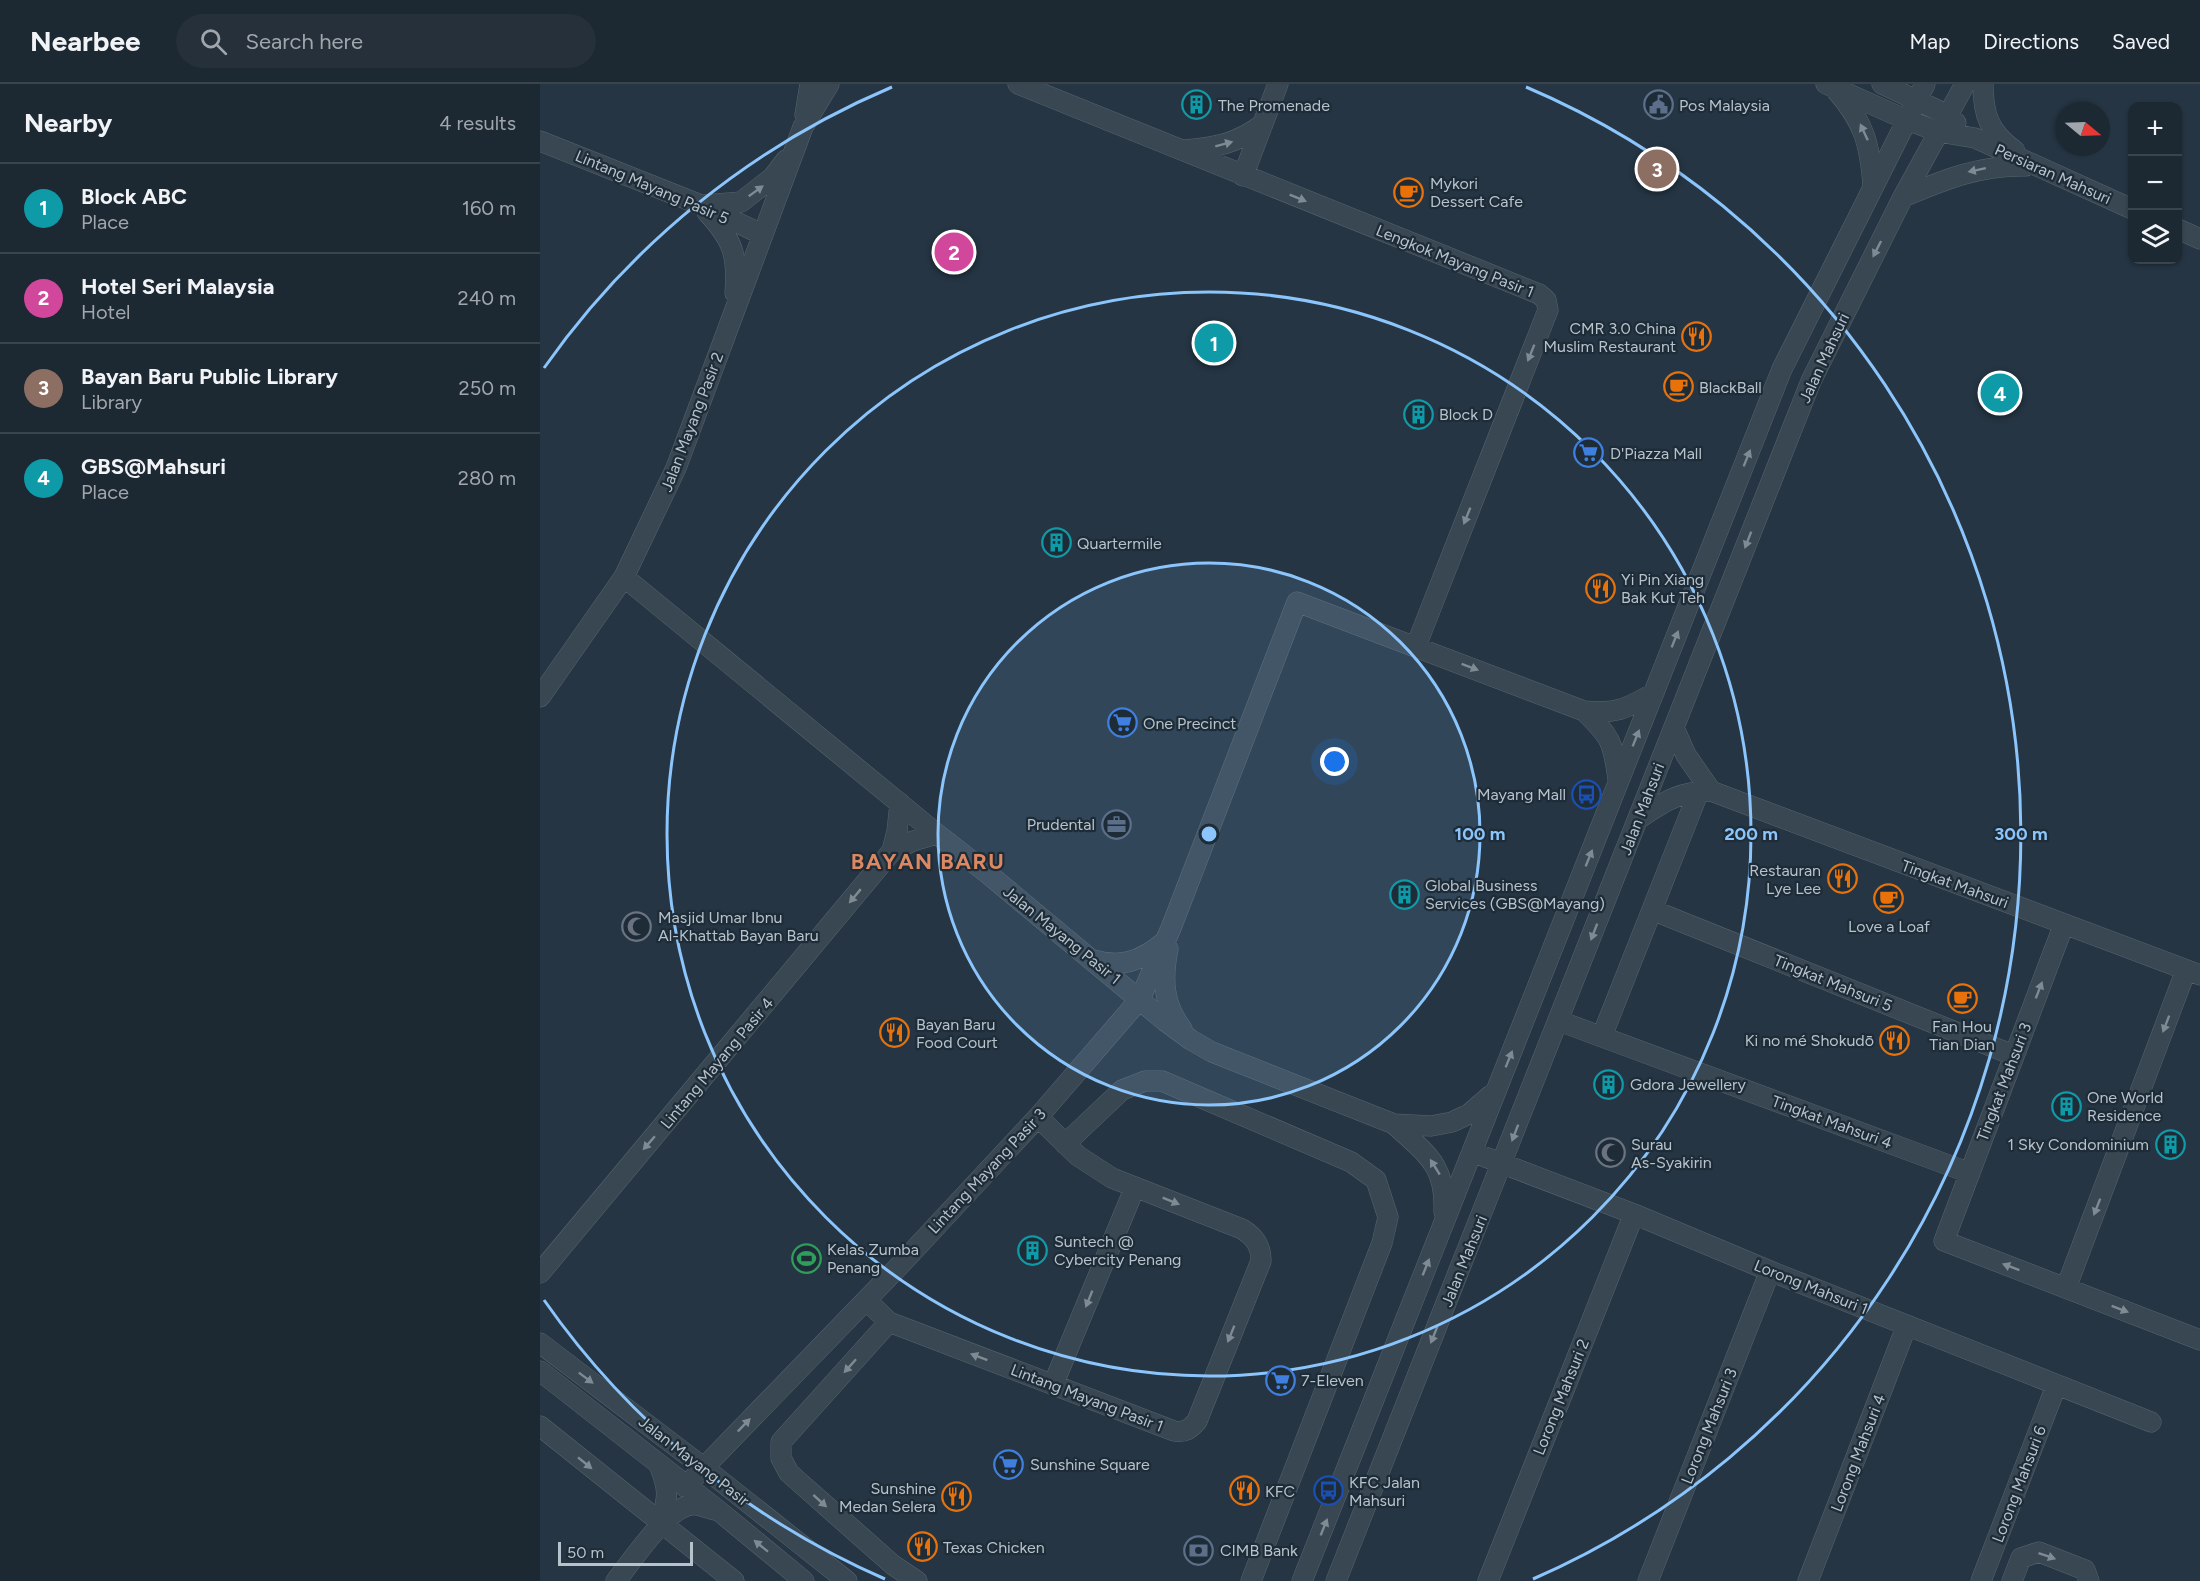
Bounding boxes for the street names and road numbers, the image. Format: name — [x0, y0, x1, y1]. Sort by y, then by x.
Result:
street label: Persiaran Mahsuri — [1992, 140, 2114, 208]
street label: Lintang Mayang Pasir 5 — [573, 146, 731, 228]
street label: Lengkok Mayang Pasir 1 — [1373, 221, 1537, 301]
street label: Jalan Mahsuri — [1795, 310, 1853, 406]
street label: Jalan Mayang Pasir 2 — [657, 350, 727, 494]
street label: Jalan Mahsuri — [1616, 760, 1668, 858]
street label: Tingkat Mahsuri — [1899, 856, 2011, 912]
street label: Jalan Mayang Pasir 1 — [999, 882, 1125, 988]
street label: Tingkat Mahsuri 5 — [1771, 951, 1895, 1015]
street label: Lintang Mayang Pasir 4 — [657, 994, 777, 1132]
street label: Tingkat Mahsuri 3 — [1973, 1020, 2035, 1144]
street label: Tingkat Mahsuri 4 — [1769, 1091, 1895, 1153]
street label: Lintang Mayang Pasir 3 — [924, 1104, 1050, 1238]
street label: Jalan Mahsuri — [1437, 1212, 1491, 1310]
street label: Lorong Mahsuri 1 — [1751, 1255, 1871, 1319]
street label: Lorong Mahsuri 2 — [1529, 1336, 1593, 1458]
street label: Lintang Mayang Pasir 1 — [1008, 1360, 1166, 1436]
street label: Lorong Mahsuri 3 — [1677, 1365, 1741, 1487]
street label: Lorong Mahsuri 4 — [1827, 1391, 1889, 1515]
street label: Jalan Mayang Pasir — [635, 1412, 754, 1510]
street label: Lorong Mahsuri 6 — [1988, 1423, 2050, 1545]

